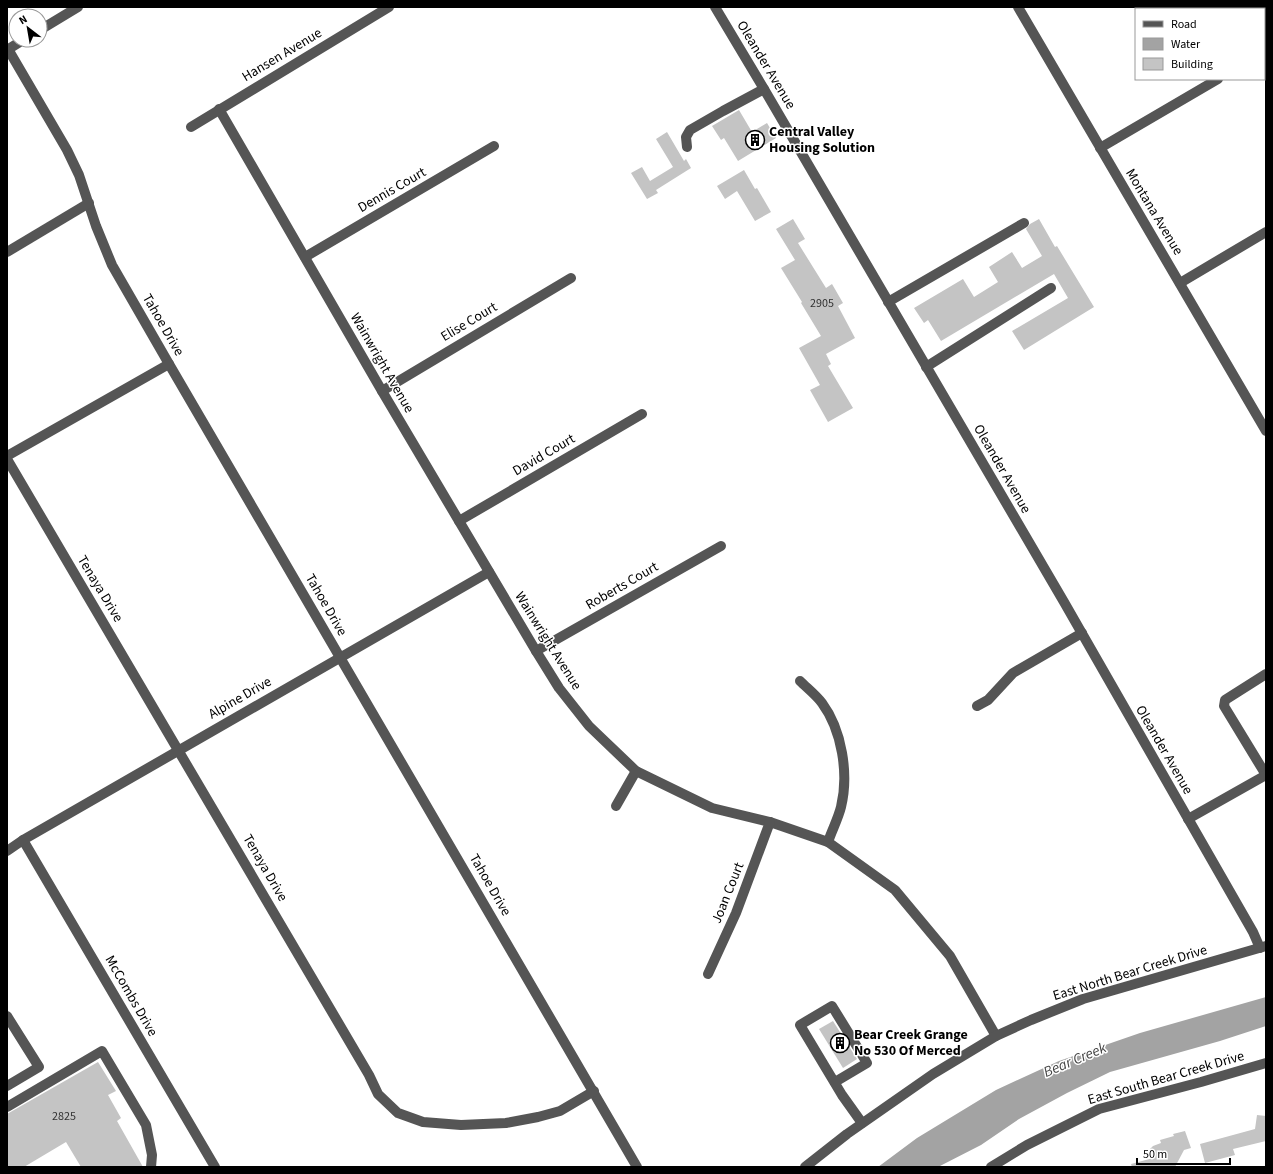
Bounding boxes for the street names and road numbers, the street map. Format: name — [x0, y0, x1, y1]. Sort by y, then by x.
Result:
street label: Oleander Avenue — [732, 17, 800, 113]
street label: Hansen Avenue — [238, 23, 326, 87]
street label: Dennis Court — [354, 162, 430, 218]
street label: Montana Avenue — [1120, 165, 1188, 259]
street label: Tahoe Drive — [137, 290, 189, 360]
street label: Elise Court — [437, 297, 501, 347]
street label: Wainwright Avenue — [345, 309, 419, 417]
street label: Oleander Avenue — [968, 421, 1036, 517]
street label: David Court — [509, 429, 579, 481]
street label: Tenaya Drive — [72, 552, 128, 626]
street label: Roberts Court — [582, 557, 662, 615]
street label: Tahoe Drive — [300, 570, 352, 640]
street label: Wainwright Avenue — [510, 588, 586, 694]
street label: Alpine Drive — [205, 672, 275, 724]
street label: Oleander Avenue — [1130, 702, 1198, 798]
street label: Tenaya Drive — [238, 831, 292, 905]
street label: Tahoe Drive — [464, 850, 516, 920]
street label: Joan Court — [707, 859, 749, 927]
street label: East North Bear Creek Drive — [1050, 940, 1210, 1006]
street label: McCombs Drive — [100, 952, 162, 1040]
street label: East South Bear Creek Drive — [1086, 1046, 1247, 1110]

